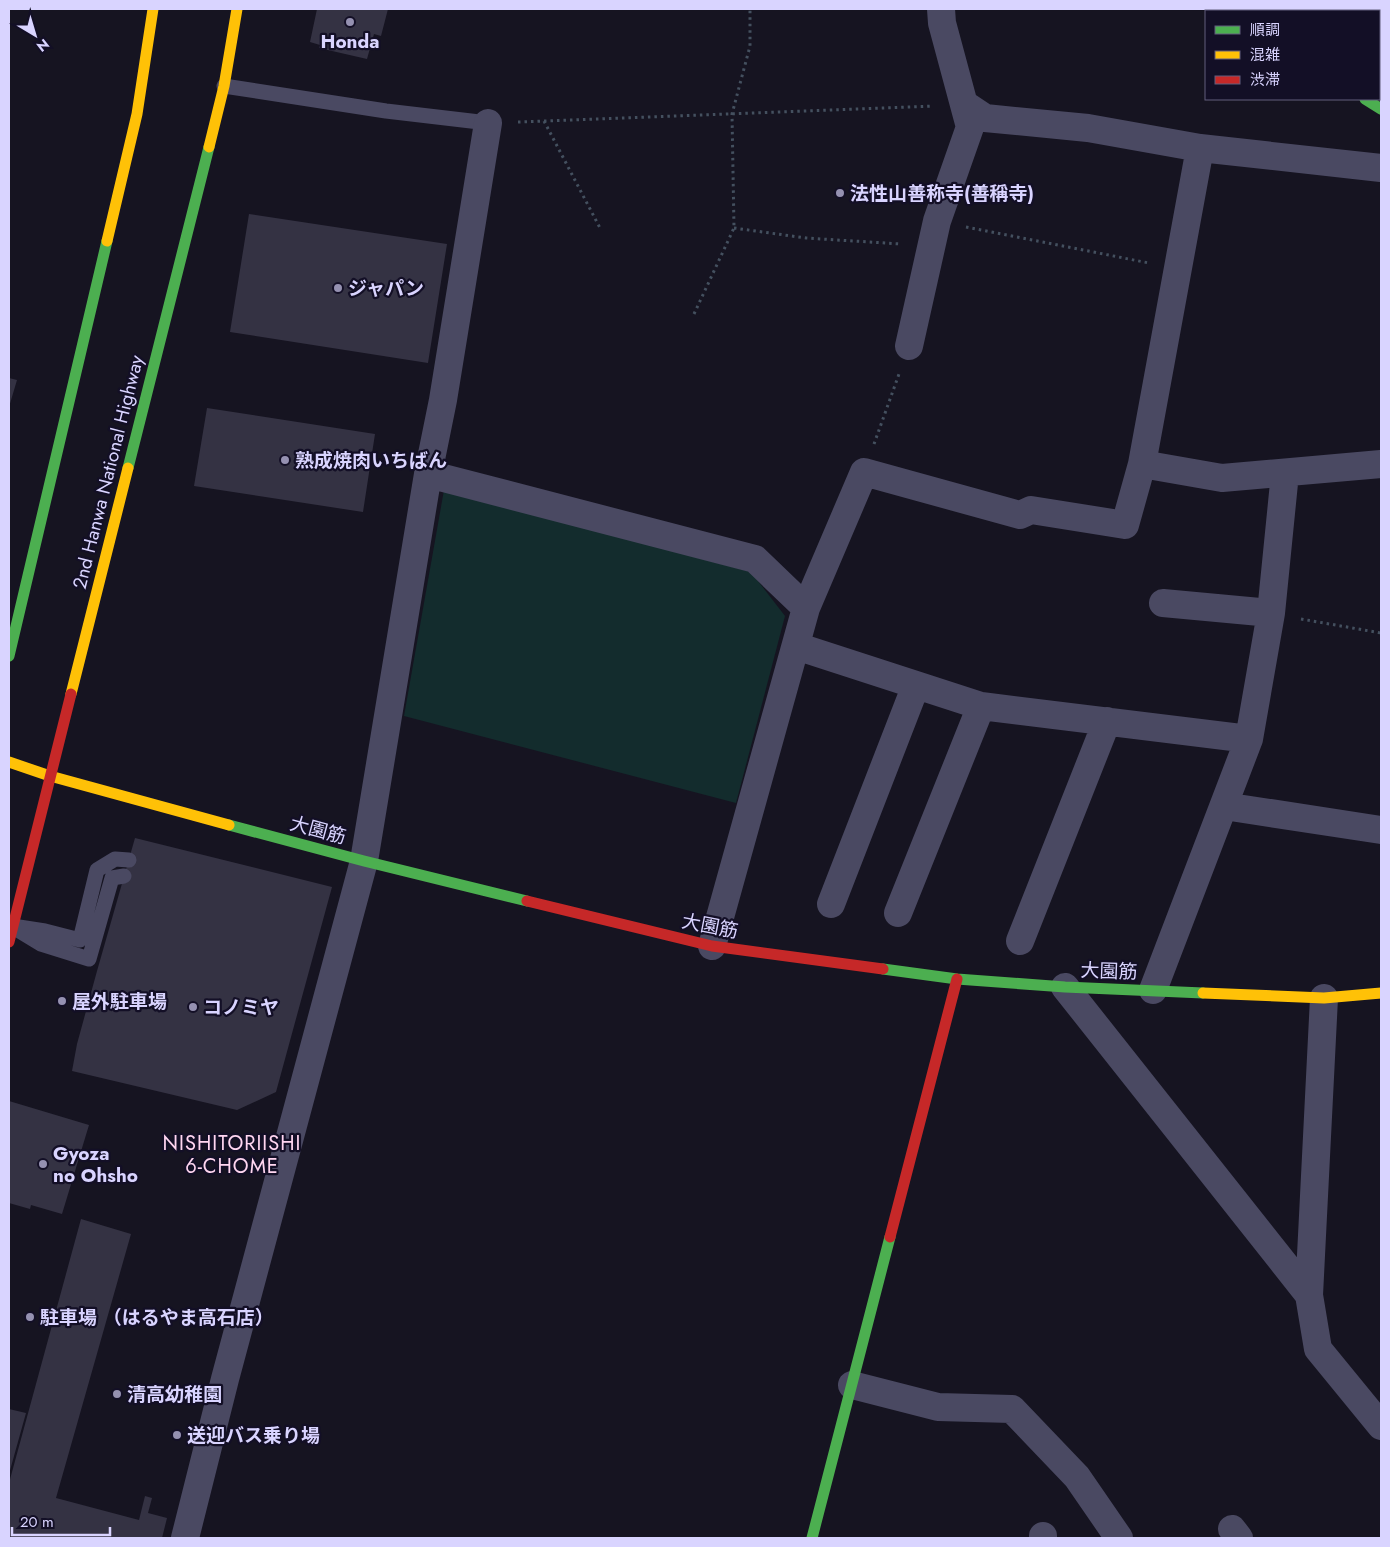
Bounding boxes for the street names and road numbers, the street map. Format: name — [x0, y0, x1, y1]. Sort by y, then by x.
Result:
street label: 2nd Hanwa National Highway — [66, 352, 150, 592]
street label: 大園筋 — [287, 810, 349, 850]
street label: 大園筋 — [679, 907, 741, 945]
street label: 大園筋 — [1080, 957, 1138, 985]

